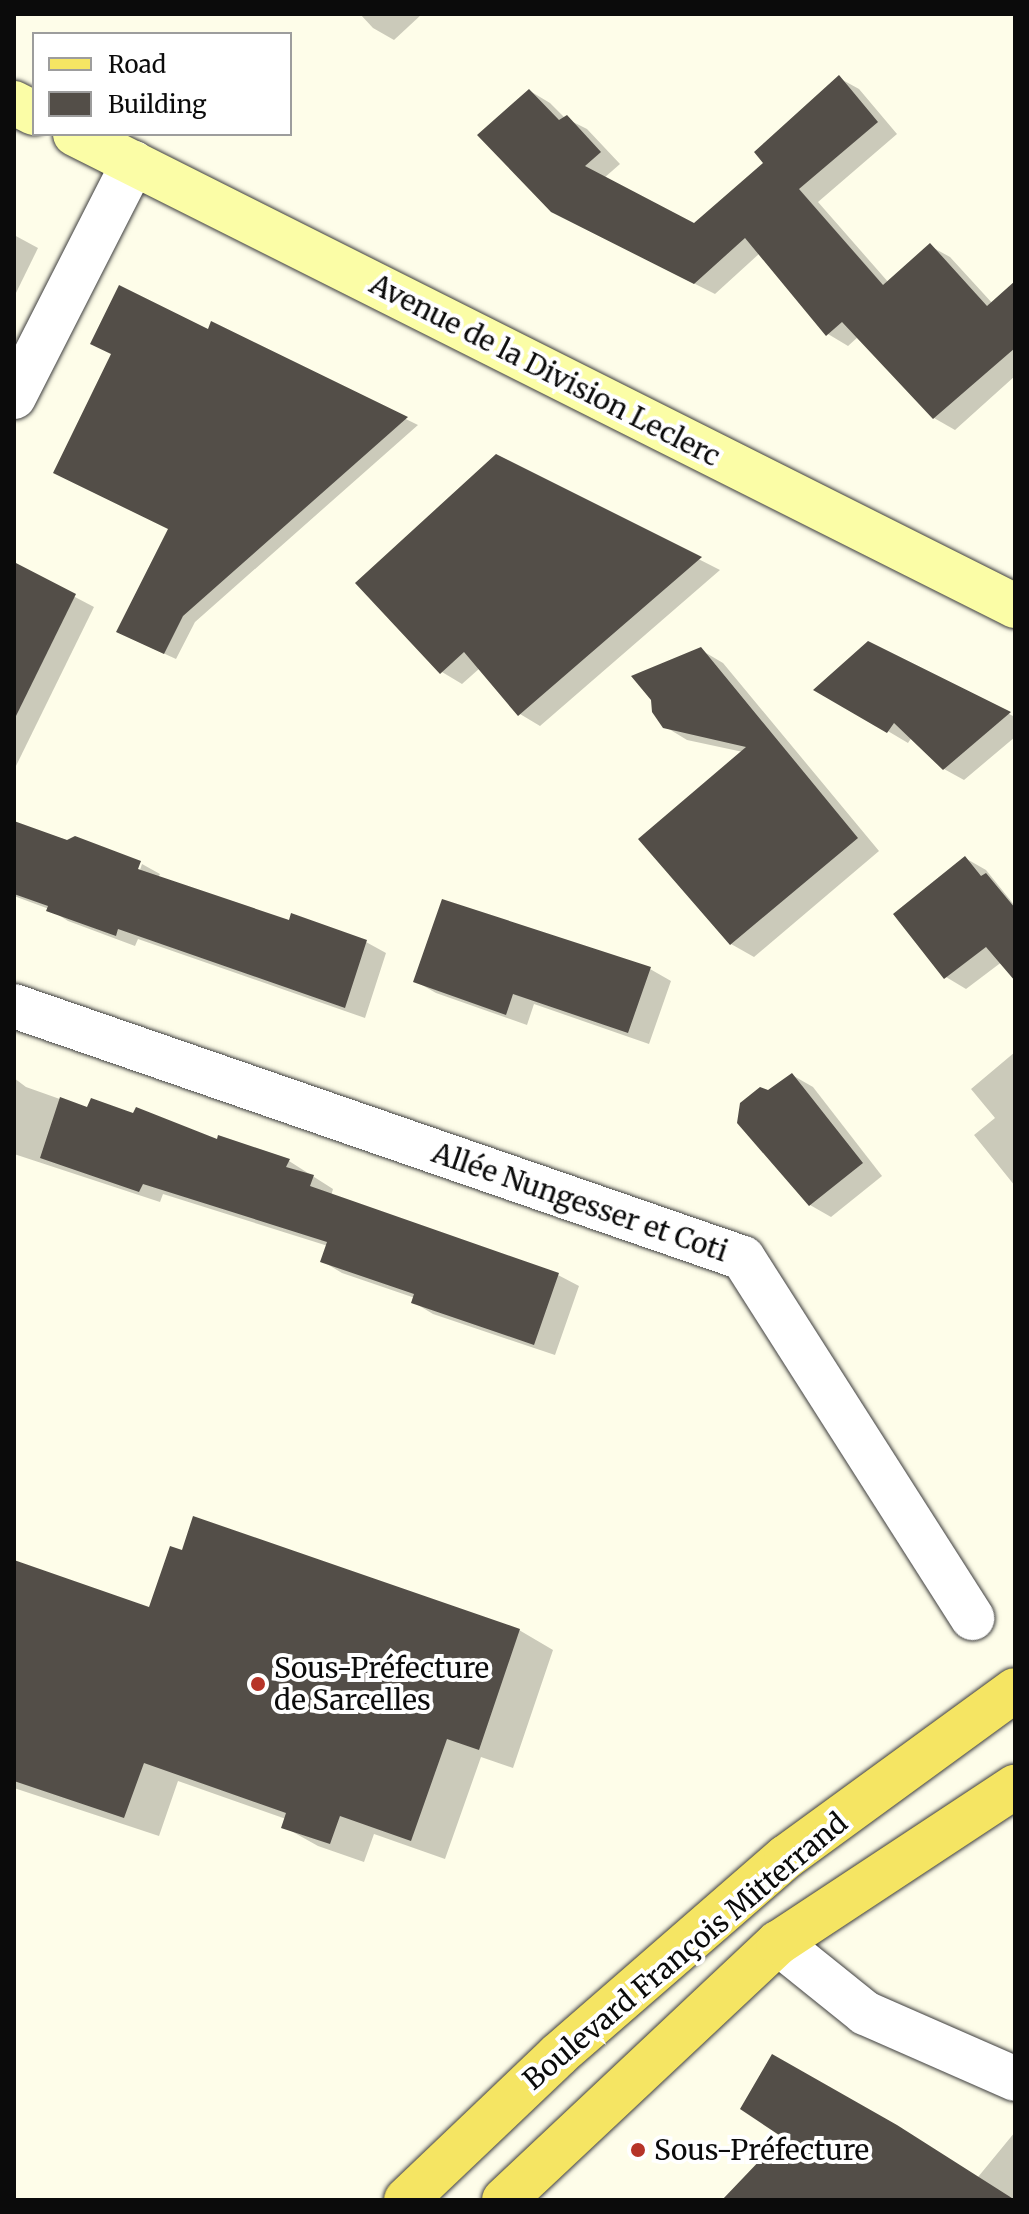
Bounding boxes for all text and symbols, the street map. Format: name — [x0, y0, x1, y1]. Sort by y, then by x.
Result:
legend — [32, 32, 292, 136]
text: Road — [108, 49, 166, 80]
text: Building — [108, 89, 207, 120]
street label: Avenue de la Division Leclerc — [364, 267, 726, 473]
street label: Allée Nungesser et Coti — [428, 1136, 732, 1268]
place label: Sous-Préfecture de Sarcelles — [274, 1651, 489, 1717]
marker: Sous-Préfecture de Sarcelles — [249, 1675, 267, 1693]
street label: Boulevard François Mitterrand — [516, 1806, 854, 2096]
place label: Sous-Préfecture — [654, 2133, 869, 2167]
marker: Sous-Préfecture — [629, 2141, 647, 2159]

